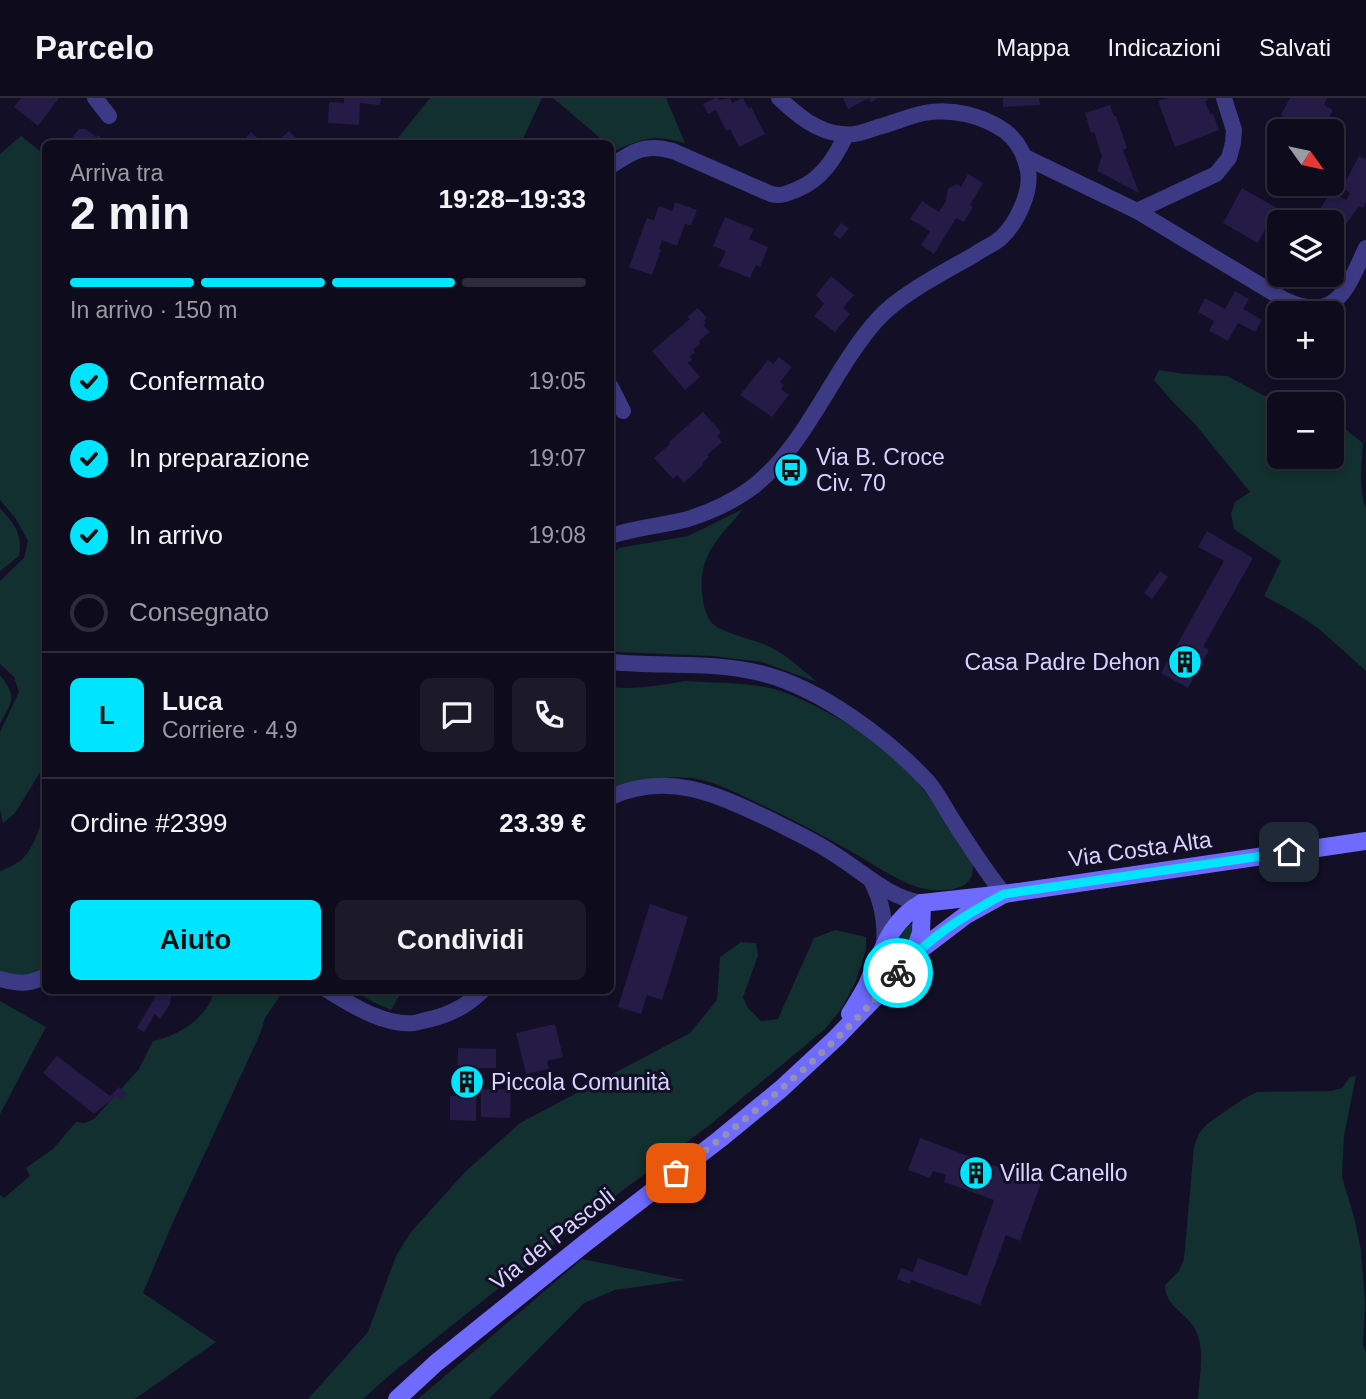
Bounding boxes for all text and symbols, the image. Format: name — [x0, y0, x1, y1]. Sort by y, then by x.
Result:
text: Parcelo — [35, 29, 154, 66]
text: Mappa — [996, 34, 1070, 61]
text: Indicazioni — [1108, 34, 1221, 61]
text: Salvati — [1259, 34, 1331, 61]
north arrow — [1267, 119, 1344, 196]
map controls — [1267, 119, 1344, 469]
text: Arriva tra — [70, 160, 163, 186]
text: 19:28–19:33 — [439, 184, 586, 214]
text: 2 min — [70, 187, 190, 239]
button: layers — [1267, 210, 1344, 287]
text: In arrivo · 150 m — [70, 297, 237, 323]
button: + — [1267, 301, 1344, 378]
icon: check — [70, 363, 108, 401]
text: Confermato — [129, 366, 265, 396]
text: 19:05 — [528, 368, 586, 394]
button: − — [1267, 392, 1344, 469]
icon: check — [70, 440, 108, 478]
text: In preparazione — [129, 443, 310, 473]
place label: Via B. Croce Civ. 70 — [816, 444, 945, 496]
text: 19:07 — [528, 445, 586, 471]
bus stop icon: Via B. Croce Civ. 70 — [772, 451, 810, 489]
icon: check — [70, 517, 108, 555]
text: In arrivo — [129, 520, 223, 550]
text: 19:08 — [528, 522, 586, 548]
text: Consegnato — [129, 597, 269, 627]
building icon: Casa Padre Dehon — [1166, 643, 1204, 681]
place label: Casa Padre Dehon — [964, 649, 1160, 675]
button: chat — [420, 678, 494, 752]
button: phone — [512, 678, 586, 752]
text: Luca — [162, 686, 223, 716]
text: L — [99, 700, 115, 730]
text: Corriere · 4.9 — [162, 717, 297, 743]
text: Ordine #2399 — [70, 808, 228, 838]
text: 23.39 € — [499, 808, 586, 838]
pin — [1259, 822, 1319, 882]
street label: Via Costa Alta — [1067, 826, 1213, 872]
icon: home — [1270, 833, 1308, 871]
button: Aiuto — [70, 900, 321, 980]
button: Condividi — [335, 900, 586, 980]
courier — [863, 938, 933, 1008]
icon: bike — [879, 954, 917, 992]
building icon: Piccola Comunità — [448, 1063, 486, 1101]
place label: Piccola Comunità — [491, 1069, 670, 1095]
pin — [646, 1143, 706, 1203]
icon: bag — [657, 1154, 695, 1192]
building icon: Villa Canello — [957, 1154, 995, 1192]
place label: Villa Canello — [1000, 1160, 1127, 1186]
street label: Via dei Pascoli — [485, 1182, 619, 1296]

